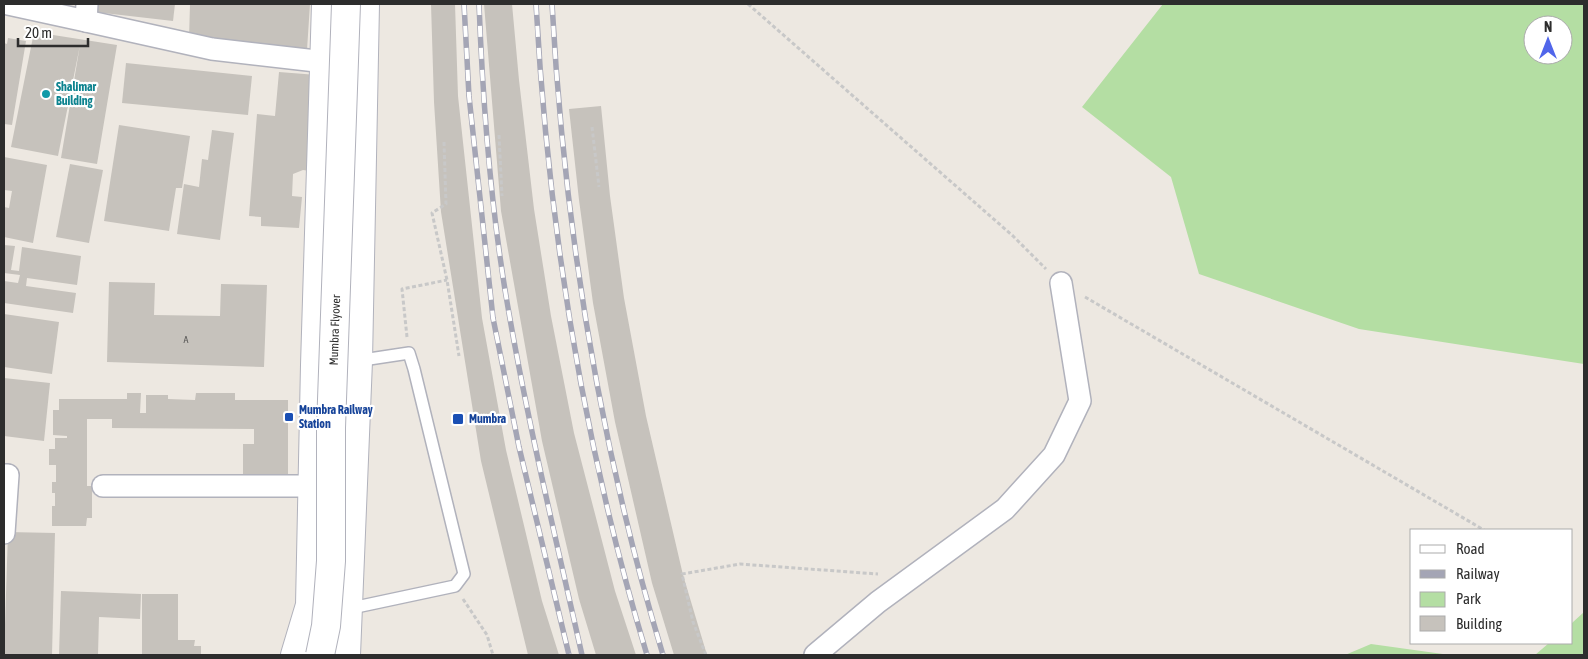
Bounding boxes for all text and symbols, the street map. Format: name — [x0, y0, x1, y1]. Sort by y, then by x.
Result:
scale bar — [18, 15, 88, 47]
north arrow — [1523, 15, 1573, 65]
text: N — [1544, 19, 1552, 35]
text: 20 m — [25, 24, 52, 41]
place label: Shalimar Building — [56, 80, 97, 108]
marker: Shalimar Building — [40, 88, 52, 100]
street label: Mumbra Flyover — [327, 294, 343, 366]
house number: A — [184, 334, 189, 345]
place label: Mumbra Railway Station — [299, 403, 373, 431]
marker: Mumbra Railway Station — [283, 411, 295, 423]
marker: Mumbra — [451, 412, 465, 426]
place label: Mumbra — [469, 412, 506, 426]
legend — [1410, 529, 1573, 644]
text: Road — [1456, 540, 1485, 557]
text: Railway — [1456, 565, 1500, 582]
text: Park — [1456, 590, 1481, 607]
text: Building — [1456, 615, 1502, 632]

